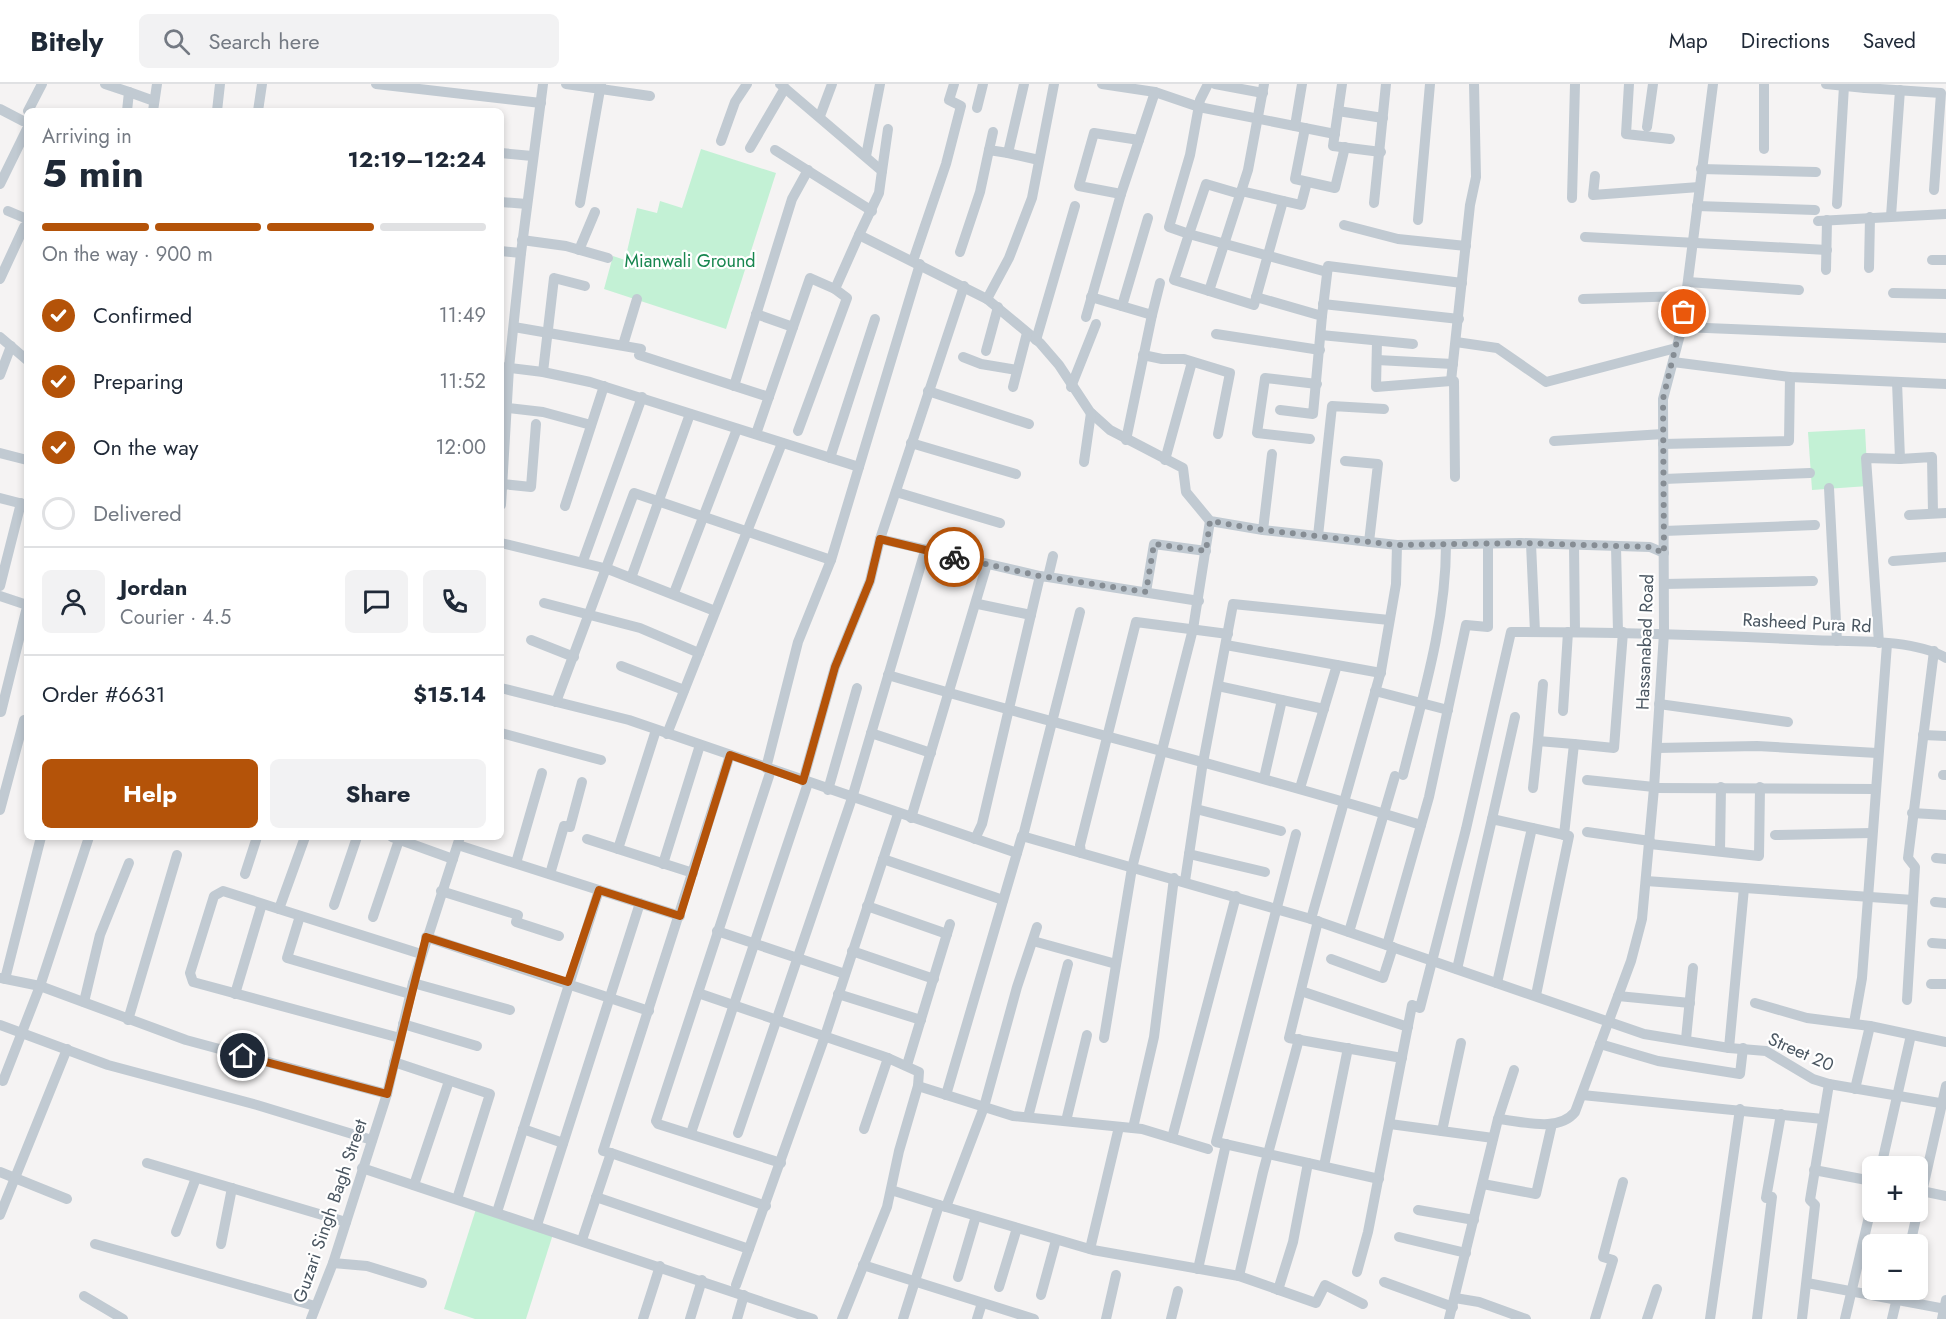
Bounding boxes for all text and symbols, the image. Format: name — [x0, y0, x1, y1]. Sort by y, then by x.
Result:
search box — [139, 14, 559, 68]
text: Bitely — [30, 21, 103, 62]
icon: search — [160, 25, 193, 58]
text: Search here — [208, 25, 320, 57]
text: Map — [1669, 26, 1708, 56]
text: Directions — [1741, 26, 1830, 56]
text: Saved — [1863, 26, 1916, 56]
text: Arriving in — [42, 122, 132, 151]
text: 12:19–12:24 — [348, 143, 486, 175]
text: 5 min — [42, 145, 144, 202]
text: On the way · 900 m — [42, 240, 213, 269]
park label: Mianwali Ground — [624, 248, 756, 274]
pin — [1658, 286, 1709, 337]
icon: bag — [1667, 295, 1700, 328]
icon: check — [42, 299, 75, 332]
text: Confirmed — [93, 299, 192, 331]
text: 11:49 — [439, 301, 486, 330]
icon: check — [42, 365, 75, 398]
text: Preparing — [93, 365, 184, 397]
text: 11:52 — [439, 367, 486, 396]
icon: check — [42, 431, 75, 464]
text: On the way — [93, 431, 198, 463]
text: 12:00 — [436, 433, 486, 462]
text: Delivered — [93, 497, 182, 529]
courier — [924, 527, 984, 587]
icon: bike — [938, 541, 971, 574]
button: person — [42, 570, 105, 633]
button: chat — [345, 570, 408, 633]
button: phone — [423, 570, 486, 633]
text: Jordan — [120, 571, 187, 603]
street label: Hassanabad Road — [1630, 573, 1660, 711]
text: Courier · 4.5 — [120, 603, 231, 632]
street label: Rasheed Pura Rd — [1742, 607, 1872, 639]
text: Order #6631 — [42, 678, 166, 710]
text: $15.14 — [413, 678, 486, 710]
button: Help — [42, 759, 258, 828]
button: Share — [270, 759, 486, 828]
street label: Street 20 — [1764, 1026, 1838, 1078]
pin — [217, 1030, 268, 1081]
icon: home — [226, 1039, 259, 1072]
street label: Guzari Singh Bagh Street — [286, 1115, 374, 1306]
map controls — [1862, 1156, 1928, 1300]
button: + — [1862, 1156, 1928, 1222]
button: − — [1862, 1234, 1928, 1300]

